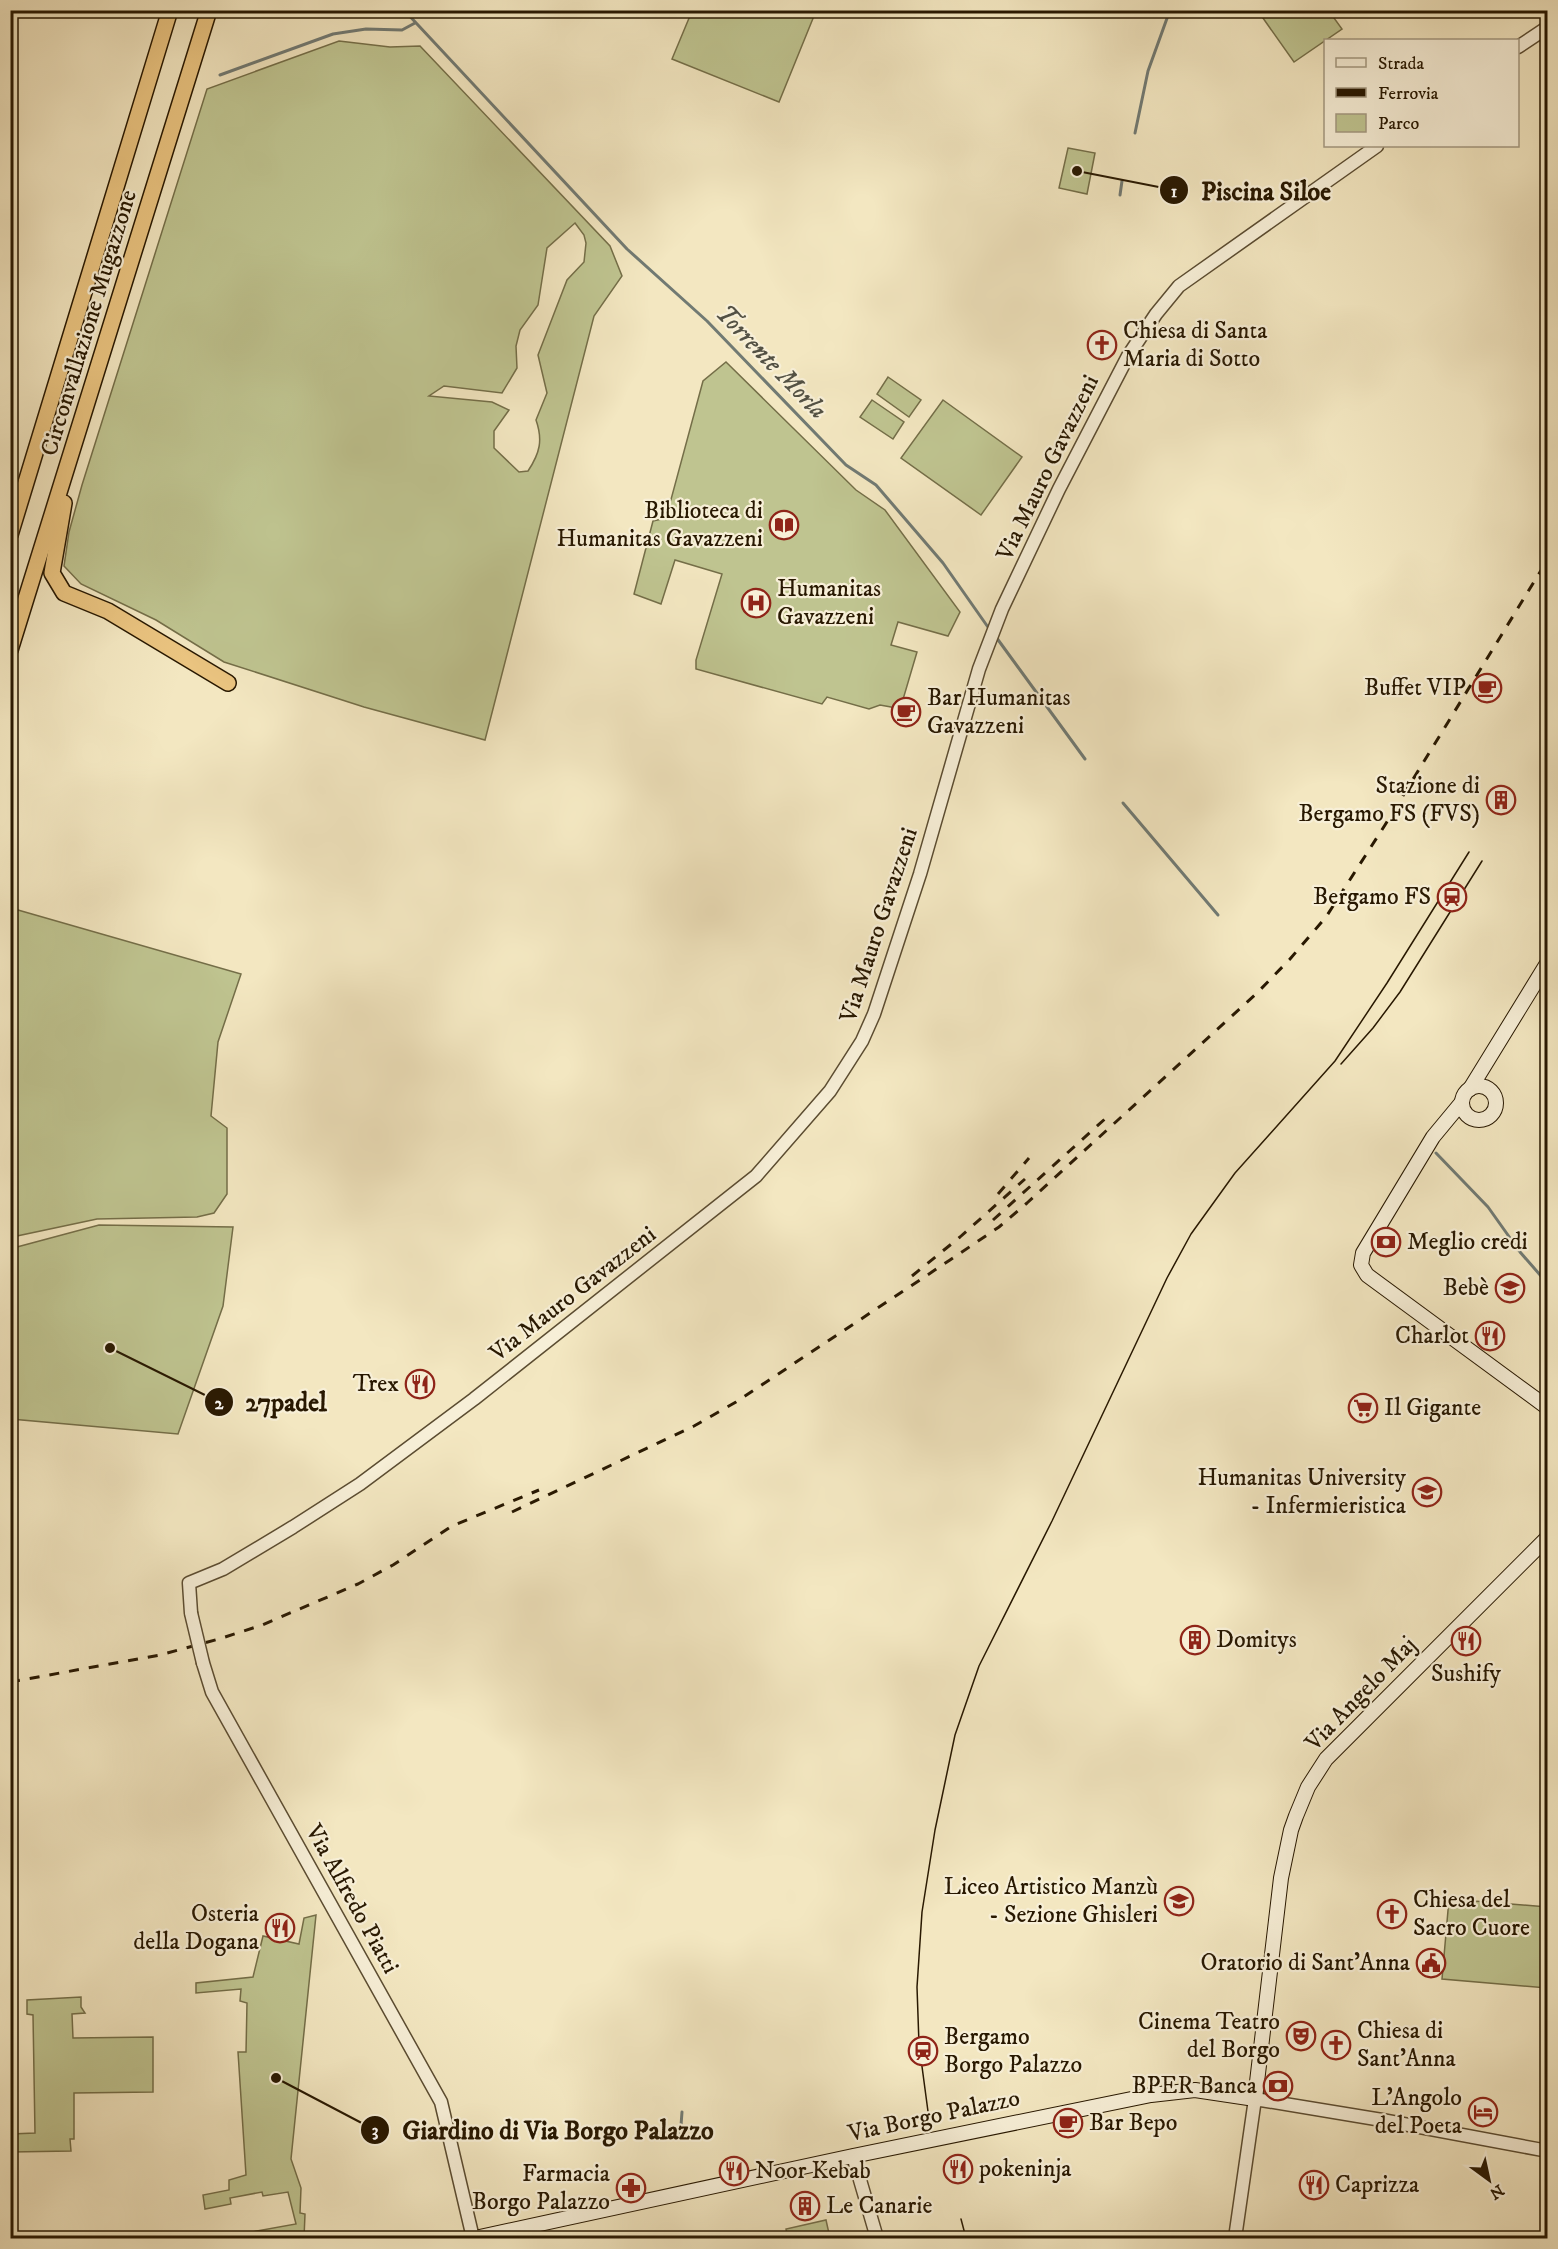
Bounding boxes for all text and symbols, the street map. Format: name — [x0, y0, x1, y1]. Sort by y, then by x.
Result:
legend — [1324, 39, 1519, 147]
text: Strada — [1378, 53, 1425, 75]
text: Ferrovia — [1378, 83, 1439, 105]
text: Parco — [1378, 113, 1419, 135]
callout: Piscina Siloe — [1159, 168, 1343, 212]
text: Piscina Siloe — [1201, 176, 1331, 209]
text: 1 — [1171, 181, 1178, 203]
street label: Circonvallazione Mugazzone — [34, 186, 144, 460]
water label: Torrente Morla — [708, 298, 834, 426]
place label: Chiesa di Santa Maria di Sotto — [1123, 316, 1268, 374]
church icon: Chiesa di Santa Maria di Sotto — [1086, 329, 1118, 361]
street label: Via Mauro Gavazzeni — [990, 370, 1106, 567]
place label: Biblioteca di Humanitas Gavazzeni — [557, 496, 763, 554]
library icon: Biblioteca di Humanitas Gavazzeni — [768, 509, 800, 541]
place label: Humanitas Gavazzeni — [777, 574, 881, 632]
hospital icon: Humanitas Gavazzeni — [740, 587, 772, 619]
cafe icon: Buffet VIP — [1471, 672, 1503, 704]
place label: Buffet VIP — [1364, 673, 1466, 703]
place label: Bar Humanitas Gavazzeni — [927, 683, 1071, 741]
cafe icon: Bar Humanitas Gavazzeni — [890, 696, 922, 728]
place label: Stazione di Bergamo FS (FVS) — [1298, 771, 1480, 829]
building icon: Stazione di Bergamo FS (FVS) — [1485, 784, 1517, 816]
street label: Via Mauro Gavazzeni — [833, 824, 925, 1027]
station icon: Bergamo FS — [1436, 881, 1468, 913]
place label: Bergamo FS — [1313, 882, 1431, 912]
street label: Via Mauro Gavazzeni — [483, 1220, 662, 1369]
bank icon: Meglio credi — [1370, 1226, 1402, 1258]
place label: Meglio credi — [1407, 1227, 1528, 1257]
school or university icon: Bebè — [1494, 1272, 1526, 1304]
place label: Bebè — [1443, 1273, 1489, 1303]
restaurant icon: Charlot — [1474, 1320, 1506, 1352]
place label: Charlot — [1395, 1321, 1469, 1351]
restaurant icon: Trex — [404, 1368, 436, 1400]
place label: Trex — [353, 1369, 399, 1399]
callout: 27padel — [204, 1380, 339, 1424]
text: 27padel — [245, 1387, 328, 1420]
supermarket icon: Il Gigante — [1347, 1392, 1379, 1424]
text: 2 — [215, 1393, 225, 1415]
place label: Il Gigante — [1384, 1393, 1481, 1423]
place label: Humanitas University - Infermieristica — [1197, 1463, 1407, 1521]
school or university icon: Humanitas University - Infermieristica — [1411, 1476, 1443, 1508]
building icon: Domitys — [1179, 1624, 1211, 1656]
place label: Domitys — [1216, 1625, 1297, 1655]
restaurant icon: Sushify — [1450, 1625, 1482, 1657]
street label: Via Angelo Maj — [1298, 1630, 1423, 1758]
place label: Sushify — [1431, 1659, 1502, 1689]
street label: Via Alfredo Piatti — [298, 1818, 405, 1979]
place label: Liceo Artistico Manzù - Sezione Ghisleri — [944, 1872, 1158, 1930]
school or university icon: Liceo Artistico Manzù - Sezione Ghisleri — [1163, 1885, 1195, 1917]
place label: Chiesa del Sacro Cuore — [1413, 1885, 1530, 1943]
church icon: Chiesa del Sacro Cuore — [1376, 1898, 1408, 1930]
place label: Osteria della Dogana — [133, 1899, 260, 1957]
restaurant icon: Osteria della Dogana — [264, 1912, 296, 1944]
public building icon: Oratorio di Sant'Anna — [1415, 1947, 1447, 1979]
place label: Oratorio di Sant'Anna — [1201, 1948, 1411, 1978]
place label: Cinema Teatro del Borgo — [1138, 2007, 1280, 2065]
place label: Chiesa di Sant'Anna — [1357, 2016, 1457, 2074]
theatre icon: Cinema Teatro del Borgo — [1285, 2020, 1317, 2052]
place label: Bergamo Borgo Palazzo — [944, 2022, 1082, 2080]
church icon: Chiesa di Sant'Anna — [1320, 2029, 1352, 2061]
station icon: Bergamo Borgo Palazzo — [907, 2035, 939, 2067]
bank icon: BPER Banca — [1262, 2070, 1294, 2102]
place label: BPER Banca — [1132, 2071, 1258, 2101]
street label: Via Borgo Palazzo — [844, 2083, 1023, 2149]
place label: L'Angolo del Poeta — [1371, 2083, 1463, 2141]
hotel icon: L'Angolo del Poeta — [1467, 2096, 1499, 2128]
cafe icon: Bar Bepo — [1052, 2107, 1084, 2139]
callout: Giardino di Via Borgo Palazzo — [360, 2108, 725, 2152]
place label: Bar Bepo — [1089, 2108, 1177, 2138]
text: Giardino di Via Borgo Palazzo — [402, 2115, 714, 2148]
text: 3 — [372, 2120, 379, 2142]
north arrow — [1459, 2150, 1519, 2210]
restaurant icon: pokeninja — [942, 2153, 974, 2185]
place label: pokeninja — [978, 2154, 1072, 2184]
restaurant icon: Noor Kebab — [718, 2155, 750, 2187]
place label: Noor Kebab — [755, 2156, 871, 2186]
place label: Farmacia Borgo Palazzo — [472, 2159, 611, 2217]
restaurant icon: Caprizza — [1298, 2169, 1330, 2201]
place label: Caprizza — [1335, 2170, 1420, 2200]
pharmacy icon: Farmacia Borgo Palazzo — [615, 2172, 647, 2204]
text: N — [1486, 2180, 1508, 2204]
building icon: Le Canarie — [789, 2190, 821, 2222]
place label: Le Canarie — [826, 2191, 932, 2221]

